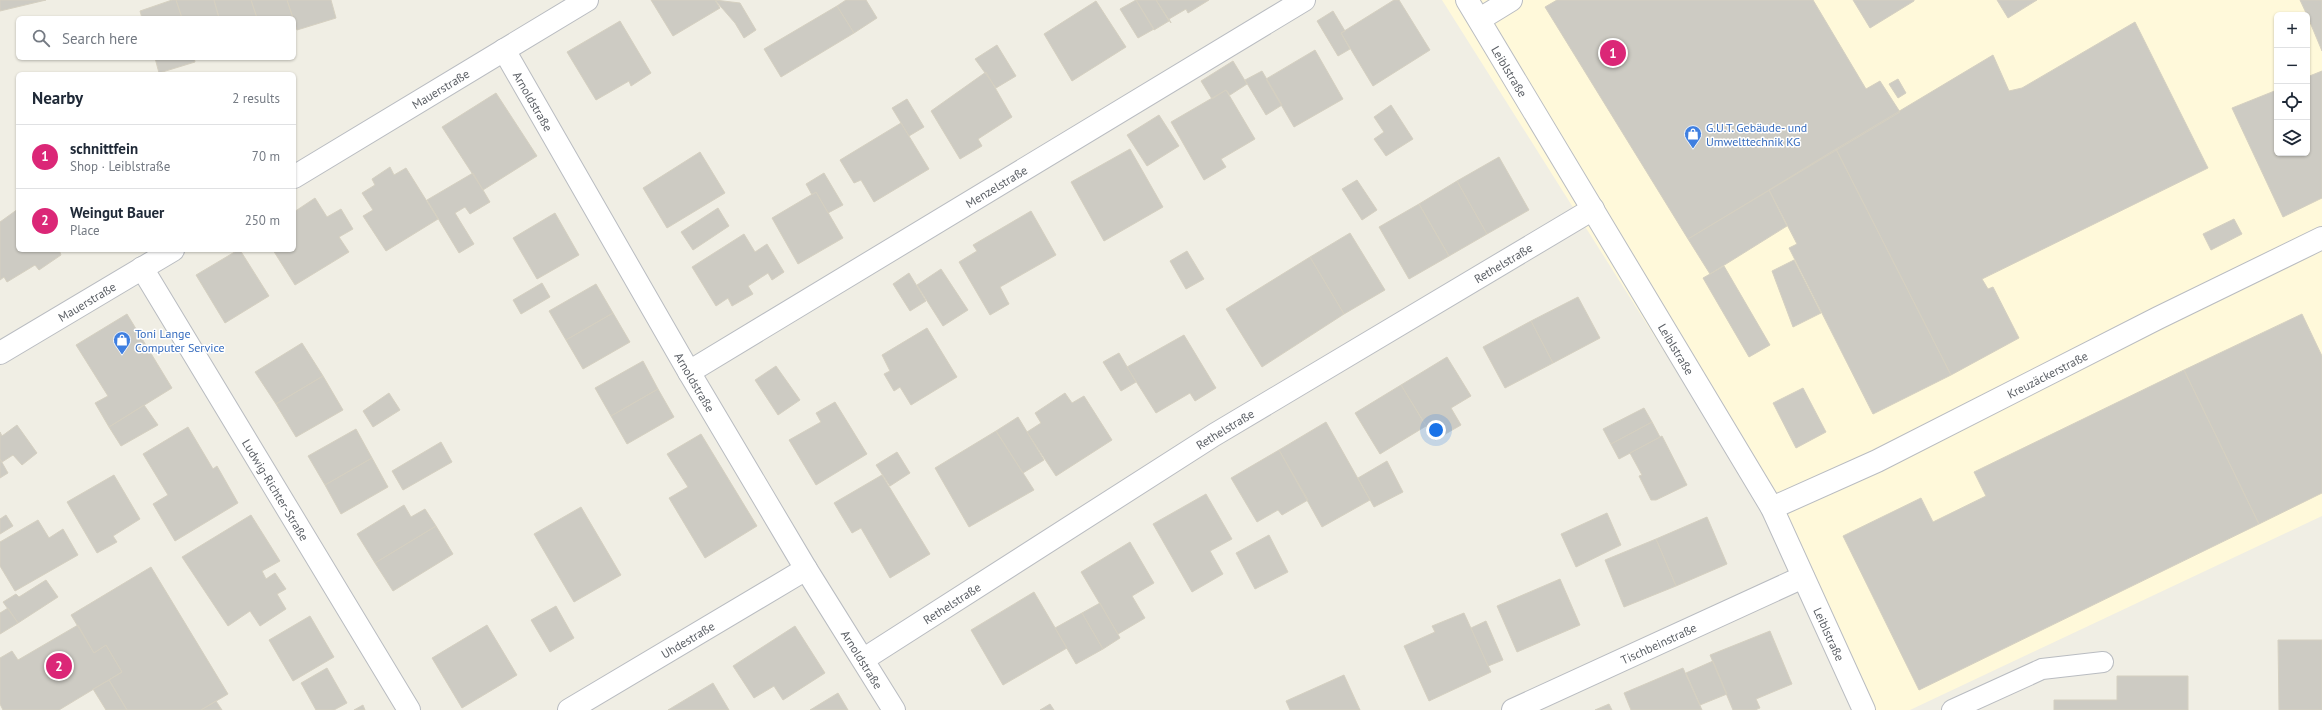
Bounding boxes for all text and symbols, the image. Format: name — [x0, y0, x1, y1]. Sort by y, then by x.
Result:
map controls — [2274, 12, 2310, 156]
button: + — [2274, 12, 2310, 48]
search box — [16, 16, 296, 60]
icon: search — [30, 27, 52, 49]
text: Search here — [62, 29, 138, 48]
pin: 1 — [1600, 38, 1626, 68]
street label: Leiblstraße — [1489, 43, 1531, 100]
button: − — [2274, 48, 2310, 84]
street label: Mauerstraße — [409, 65, 472, 112]
street label: Arnoldstraße — [510, 69, 556, 134]
button: locate — [2274, 84, 2310, 120]
text: Nearby — [32, 87, 83, 109]
text: 2 results — [232, 90, 280, 107]
place label: G.U.T. Gebäude- und Umwelttechnik KG — [1706, 120, 1807, 149]
button: layers — [2274, 120, 2310, 156]
shop icon: G.U.T. Gebäude- und Umwelttechnik KG — [1683, 124, 1703, 149]
text: schnittfein — [70, 139, 138, 158]
text: 1 — [41, 148, 49, 165]
text: 70 m — [252, 148, 280, 165]
text: Shop · Leiblstraße — [70, 158, 170, 175]
street label: Menzelstraße — [963, 162, 1030, 211]
text: Weingut Bauer — [70, 203, 164, 222]
text: 2 — [41, 212, 49, 229]
text: 250 m — [245, 212, 280, 229]
text: Place — [70, 222, 100, 239]
street label: Rethelstraße — [1471, 239, 1535, 286]
street label: Mauerstraße — [55, 278, 118, 324]
street label: Leiblstraße — [1655, 321, 1698, 377]
place label: Toni Lange Computer Service — [135, 326, 225, 355]
shop icon: Toni Lange Computer Service — [112, 330, 132, 355]
street label: Kreuzäckerstraße — [2004, 348, 2090, 401]
street label: Arnoldstraße — [672, 350, 718, 414]
street label: Rethelstraße — [1193, 405, 1257, 452]
your location — [1426, 420, 1446, 440]
street label: Ludwig-Richter-Straße — [239, 436, 312, 543]
street label: Rethelstraße — [920, 579, 983, 627]
street label: Leiblstraße — [1811, 605, 1848, 663]
street label: Uhdestraße — [658, 618, 717, 661]
street label: Tischbeinstraße — [1618, 619, 1699, 667]
street label: Arnoldstraße — [838, 627, 886, 692]
pin: 2 — [46, 651, 72, 681]

